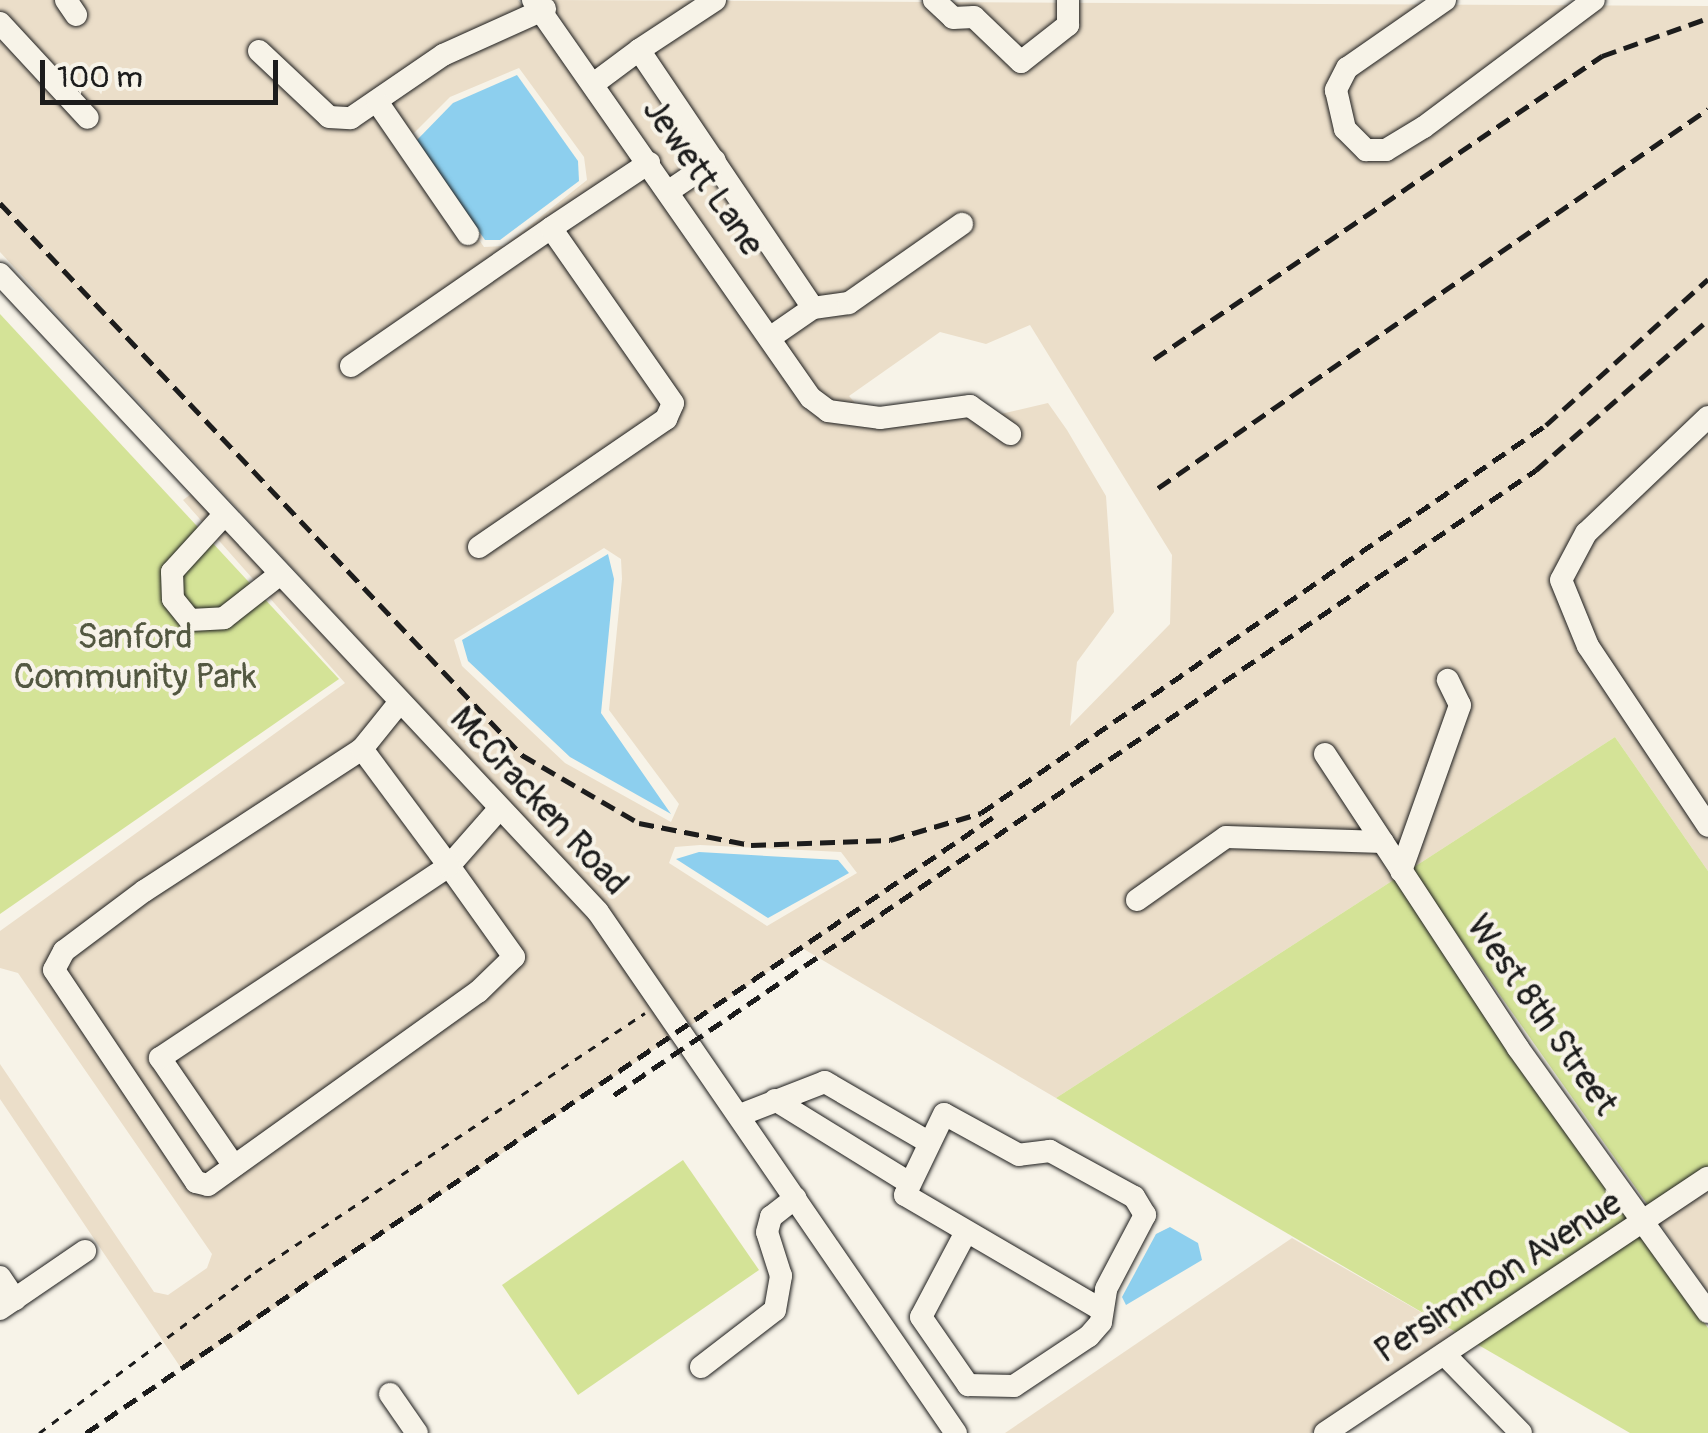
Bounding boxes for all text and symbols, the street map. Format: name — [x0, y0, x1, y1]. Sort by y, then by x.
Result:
scale bar — [45, 40, 282, 102]
text: 100 m — [57, 59, 143, 96]
street label: Jewett Lane — [633, 90, 773, 264]
park label: Sanford Community Park — [13, 616, 257, 698]
street label: McCracken Road — [441, 698, 637, 904]
street label: West 8th Street — [1457, 907, 1627, 1123]
street label: Persimmon Avenue — [1367, 1182, 1629, 1372]

